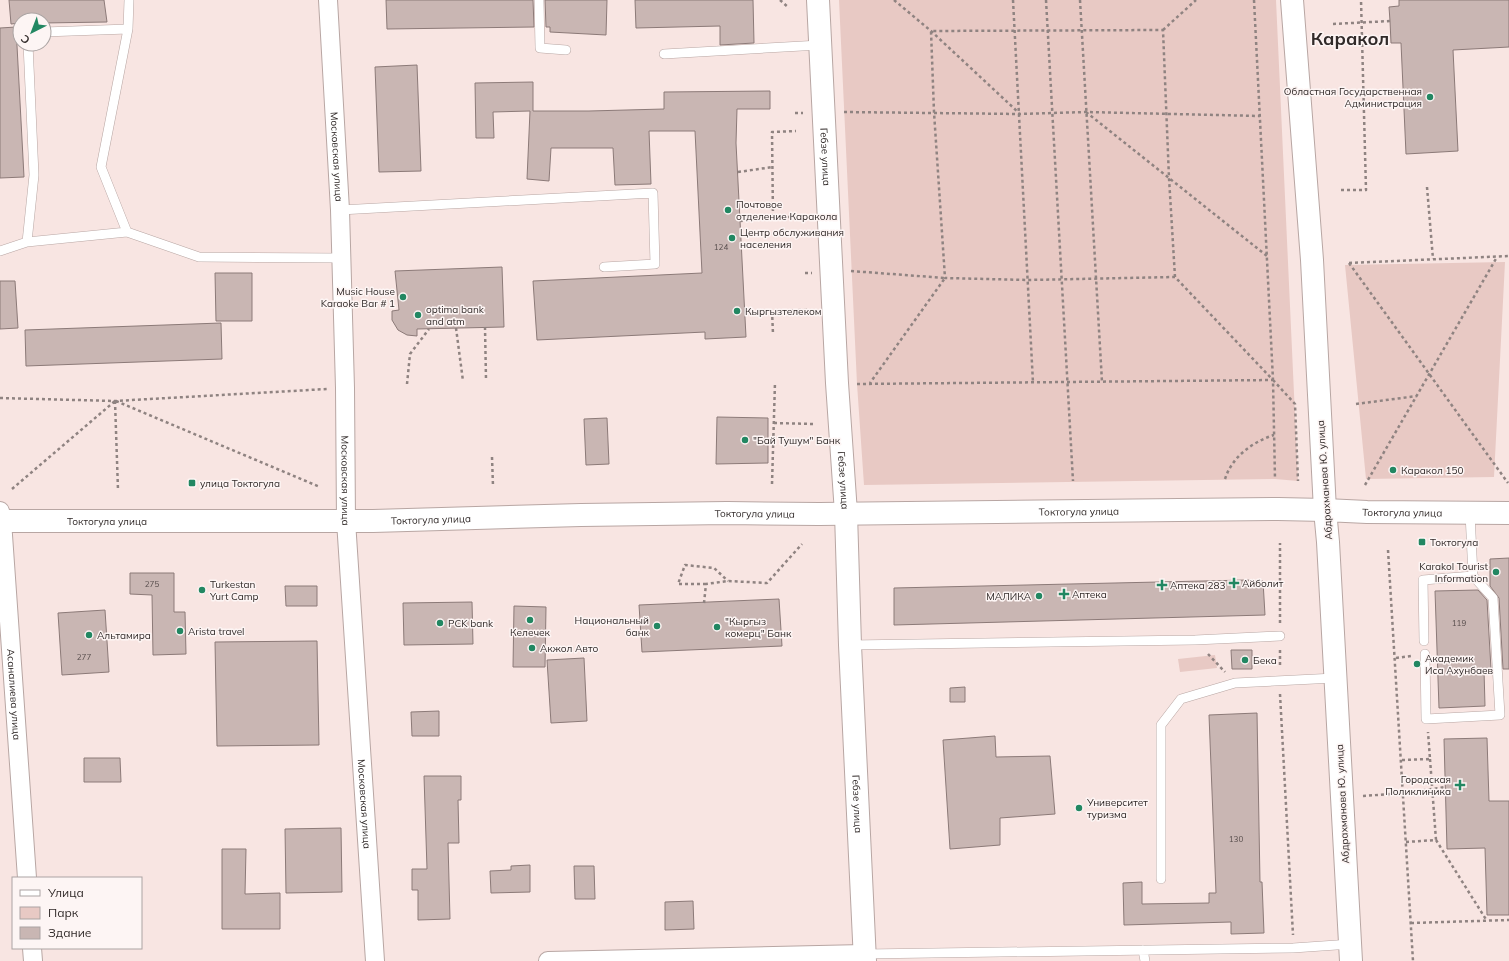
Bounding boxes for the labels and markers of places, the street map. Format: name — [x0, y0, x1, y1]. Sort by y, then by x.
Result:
place label: Областная Государственная Администрация — [1284, 85, 1422, 110]
marker: Областная Государственная Администрация — [1425, 92, 1435, 102]
place label: Почтовое отделение Каракола — [736, 198, 837, 223]
marker: Почтовое отделение Каракола — [723, 205, 733, 215]
place label: Центр обслуживания населения — [740, 226, 844, 251]
marker: Центр обслуживания населения — [727, 233, 737, 243]
place label: Music House Karaoke Bar # 1 — [321, 285, 395, 310]
marker: Music House Karaoke Bar # 1 — [398, 292, 408, 302]
place label: optima bank and atm — [426, 303, 485, 328]
place label: Кыргызтелеком — [745, 305, 822, 318]
marker: Кыргызтелеком — [732, 306, 742, 316]
marker: optima bank and atm — [413, 310, 423, 320]
place label: "Бай Тушум" Банк — [753, 434, 841, 447]
marker: "Бай Тушум" Банк — [740, 435, 750, 445]
place label: Каракол 150 — [1401, 464, 1463, 477]
marker: Каракол 150 — [1388, 465, 1398, 475]
place label: улица Токтогула — [200, 477, 280, 490]
marker: улица Токтогула — [187, 478, 197, 488]
place label: Токтогула — [1430, 536, 1478, 549]
marker: Токтогула — [1417, 537, 1427, 547]
place label: Karakol Tourist Information — [1419, 560, 1488, 585]
marker: Karakol Tourist Information — [1491, 567, 1501, 577]
place label: Айболит — [1242, 577, 1284, 590]
place label: Turkestan Yurt Camp — [209, 578, 259, 603]
marker: Айболит — [1229, 578, 1239, 588]
place label: Аптека 283 — [1170, 579, 1225, 592]
marker: Аптека 283 — [1157, 580, 1167, 590]
marker: Turkestan Yurt Camp — [197, 585, 207, 595]
place label: Аптека — [1072, 588, 1107, 601]
marker: Аптека — [1059, 589, 1069, 599]
place label: МАЛИКА — [986, 590, 1032, 603]
marker: МАЛИКА — [1034, 591, 1044, 601]
place label: Национальный банк — [575, 614, 650, 639]
marker: Келечек — [525, 615, 535, 625]
place label: "Кыргыз комерц" Банк — [725, 615, 792, 640]
place label: PCK bank — [448, 617, 494, 630]
marker: PCK bank — [435, 618, 445, 628]
marker: Национальный банк — [652, 621, 662, 631]
marker: "Кыргыз комерц" Банк — [712, 622, 722, 632]
place label: Arista travel — [188, 625, 244, 638]
marker: Arista travel — [175, 626, 185, 636]
place label: Келечек — [510, 626, 551, 639]
place label: Альтамира — [97, 629, 151, 642]
marker: Альтамира — [84, 630, 94, 640]
place label: Акжол Авто — [540, 642, 599, 655]
marker: Акжол Авто — [527, 643, 537, 653]
place label: Академик Иса Ахунбаев — [1425, 652, 1494, 677]
place label: Бека — [1253, 654, 1277, 667]
marker: Бека — [1240, 655, 1250, 665]
marker: Академик Иса Ахунбаев — [1412, 659, 1422, 669]
place label: Городская Поликлиника — [1385, 773, 1451, 798]
marker: Городская Поликлиника — [1454, 779, 1466, 791]
place label: Университет туризма — [1086, 796, 1148, 821]
marker: Университет туризма — [1074, 803, 1084, 813]

